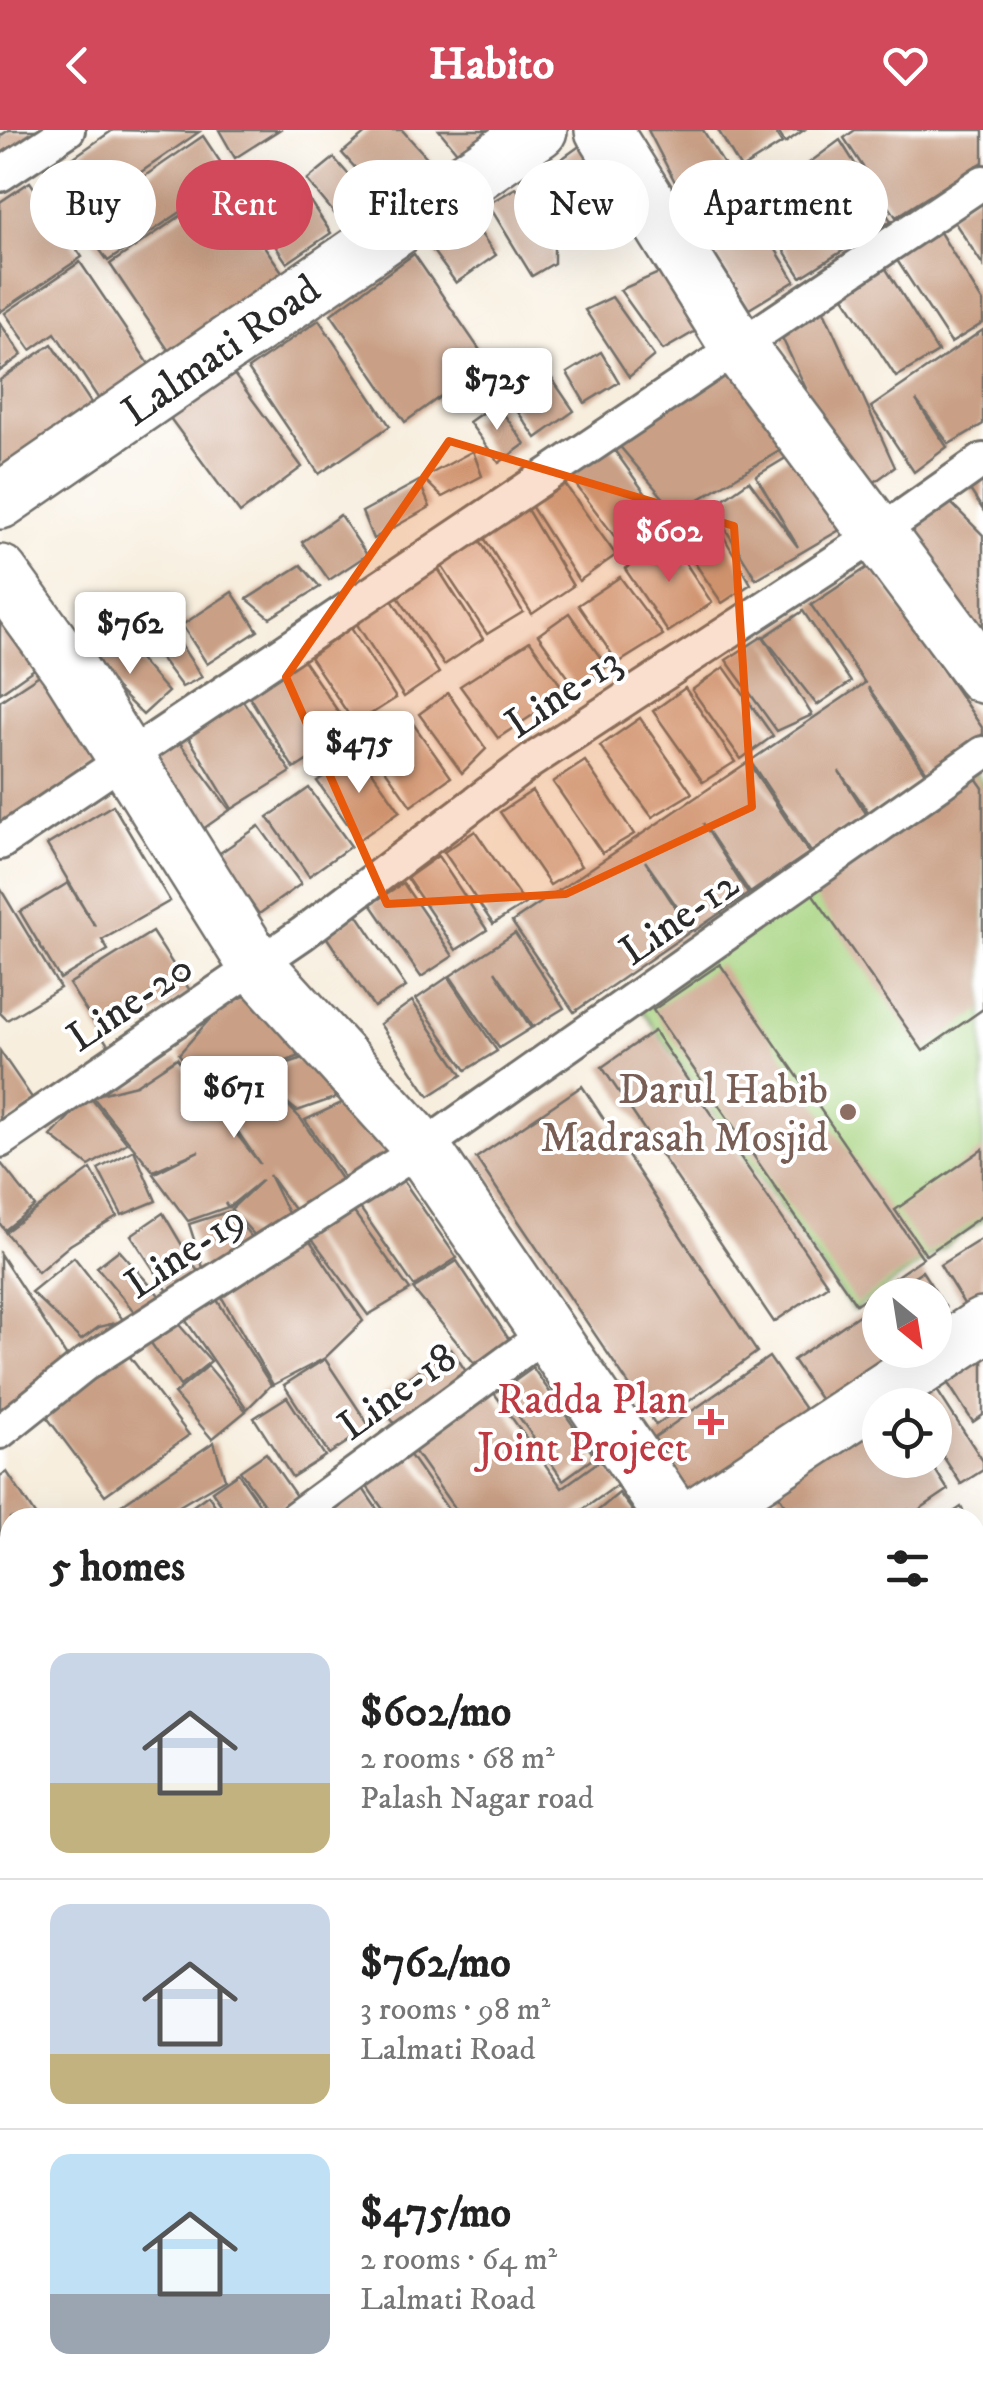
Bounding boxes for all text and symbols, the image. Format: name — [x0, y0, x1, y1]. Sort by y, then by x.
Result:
text: Habito — [429, 37, 554, 93]
icon: back — [50, 38, 105, 93]
icon: heart — [878, 38, 933, 93]
chip: Buy — [30, 160, 156, 250]
chip: Rent — [176, 160, 313, 250]
chip: Filters — [333, 160, 494, 250]
chip: New — [514, 160, 649, 250]
chip: Apartment — [669, 160, 888, 250]
street label: Lalmati Road — [112, 264, 331, 439]
pin: $725 — [438, 348, 556, 433]
text: $725 — [464, 360, 530, 400]
pin: $602 — [610, 500, 728, 585]
text: $602 — [635, 512, 703, 552]
pin: $762 — [71, 592, 189, 677]
text: $762 — [97, 604, 163, 644]
street label: Line-13 — [496, 636, 631, 751]
pin: $475 — [300, 711, 418, 796]
text: $475 — [325, 723, 393, 763]
street label: Line-12 — [610, 859, 750, 978]
street label: Line-20 — [58, 943, 203, 1064]
pin: $671 — [175, 1056, 293, 1141]
place label: Darul Habib Madrasah Mosjid — [540, 1065, 828, 1165]
text: $671 — [203, 1068, 265, 1108]
marker: Darul Habib Madrasah Mosjid — [837, 1101, 859, 1123]
street label: Line-19 — [116, 1194, 256, 1311]
north arrow — [862, 1278, 952, 1368]
map controls — [862, 1278, 952, 1478]
street label: Line-18 — [328, 1332, 467, 1453]
place label: Radda Plan Joint Project — [473, 1375, 688, 1475]
button: locate — [862, 1388, 952, 1478]
marker: Radda Plan Joint Project — [698, 1409, 724, 1435]
icon: filters — [880, 1541, 935, 1596]
text: 5 homes — [50, 1542, 185, 1594]
text: $602/mo — [360, 1687, 511, 1739]
icon: home — [130, 1693, 250, 1813]
text: 2 rooms · 68 m² — [360, 1739, 555, 1779]
text: Palash Nagar road — [360, 1779, 594, 1819]
text: $762/mo — [360, 1938, 511, 1990]
icon: home — [130, 1944, 250, 2064]
text: 3 rooms · 98 m² — [360, 1990, 550, 2030]
text: Lalmati Road — [360, 2030, 536, 2070]
text: $475/mo — [360, 2188, 511, 2240]
icon: home — [130, 2194, 250, 2314]
text: 2 rooms · 64 m² — [360, 2240, 557, 2280]
text: Lalmati Road — [360, 2280, 536, 2320]

